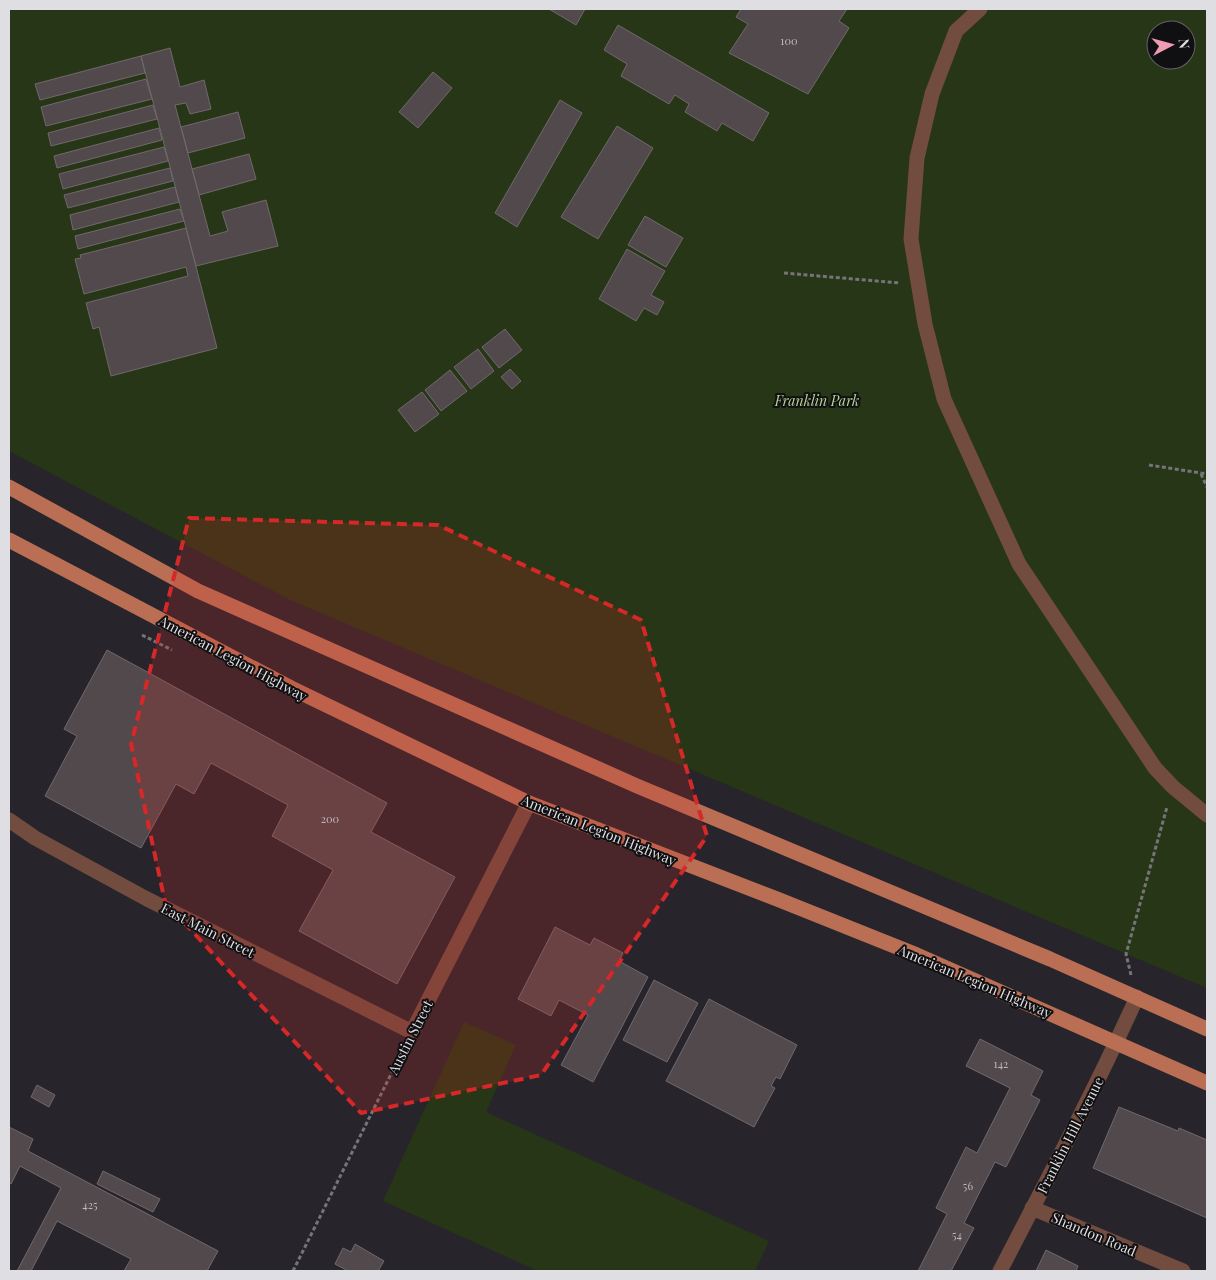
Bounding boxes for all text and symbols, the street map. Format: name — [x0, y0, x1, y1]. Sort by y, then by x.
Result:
north arrow — [1146, 20, 1196, 70]
house number: 100 — [780, 33, 798, 48]
text: N — [1174, 38, 1194, 50]
park label: Franklin Park — [774, 391, 859, 410]
street label: American Legion Highway — [155, 610, 311, 705]
street label: American Legion Highway — [518, 790, 679, 870]
house number: 200 — [321, 811, 340, 826]
street label: East Main Street — [158, 898, 259, 962]
street label: American Legion Highway — [894, 940, 1055, 1022]
street label: Austin Street — [383, 996, 437, 1078]
house number: 142 — [994, 1056, 1008, 1071]
street label: Franklin Hill Avenue — [1032, 1073, 1108, 1197]
house number: 56 — [963, 1178, 973, 1193]
house number: 425 — [82, 1197, 98, 1212]
street label: Shandon Road — [1049, 1208, 1139, 1260]
house number: 54 — [952, 1227, 963, 1242]

